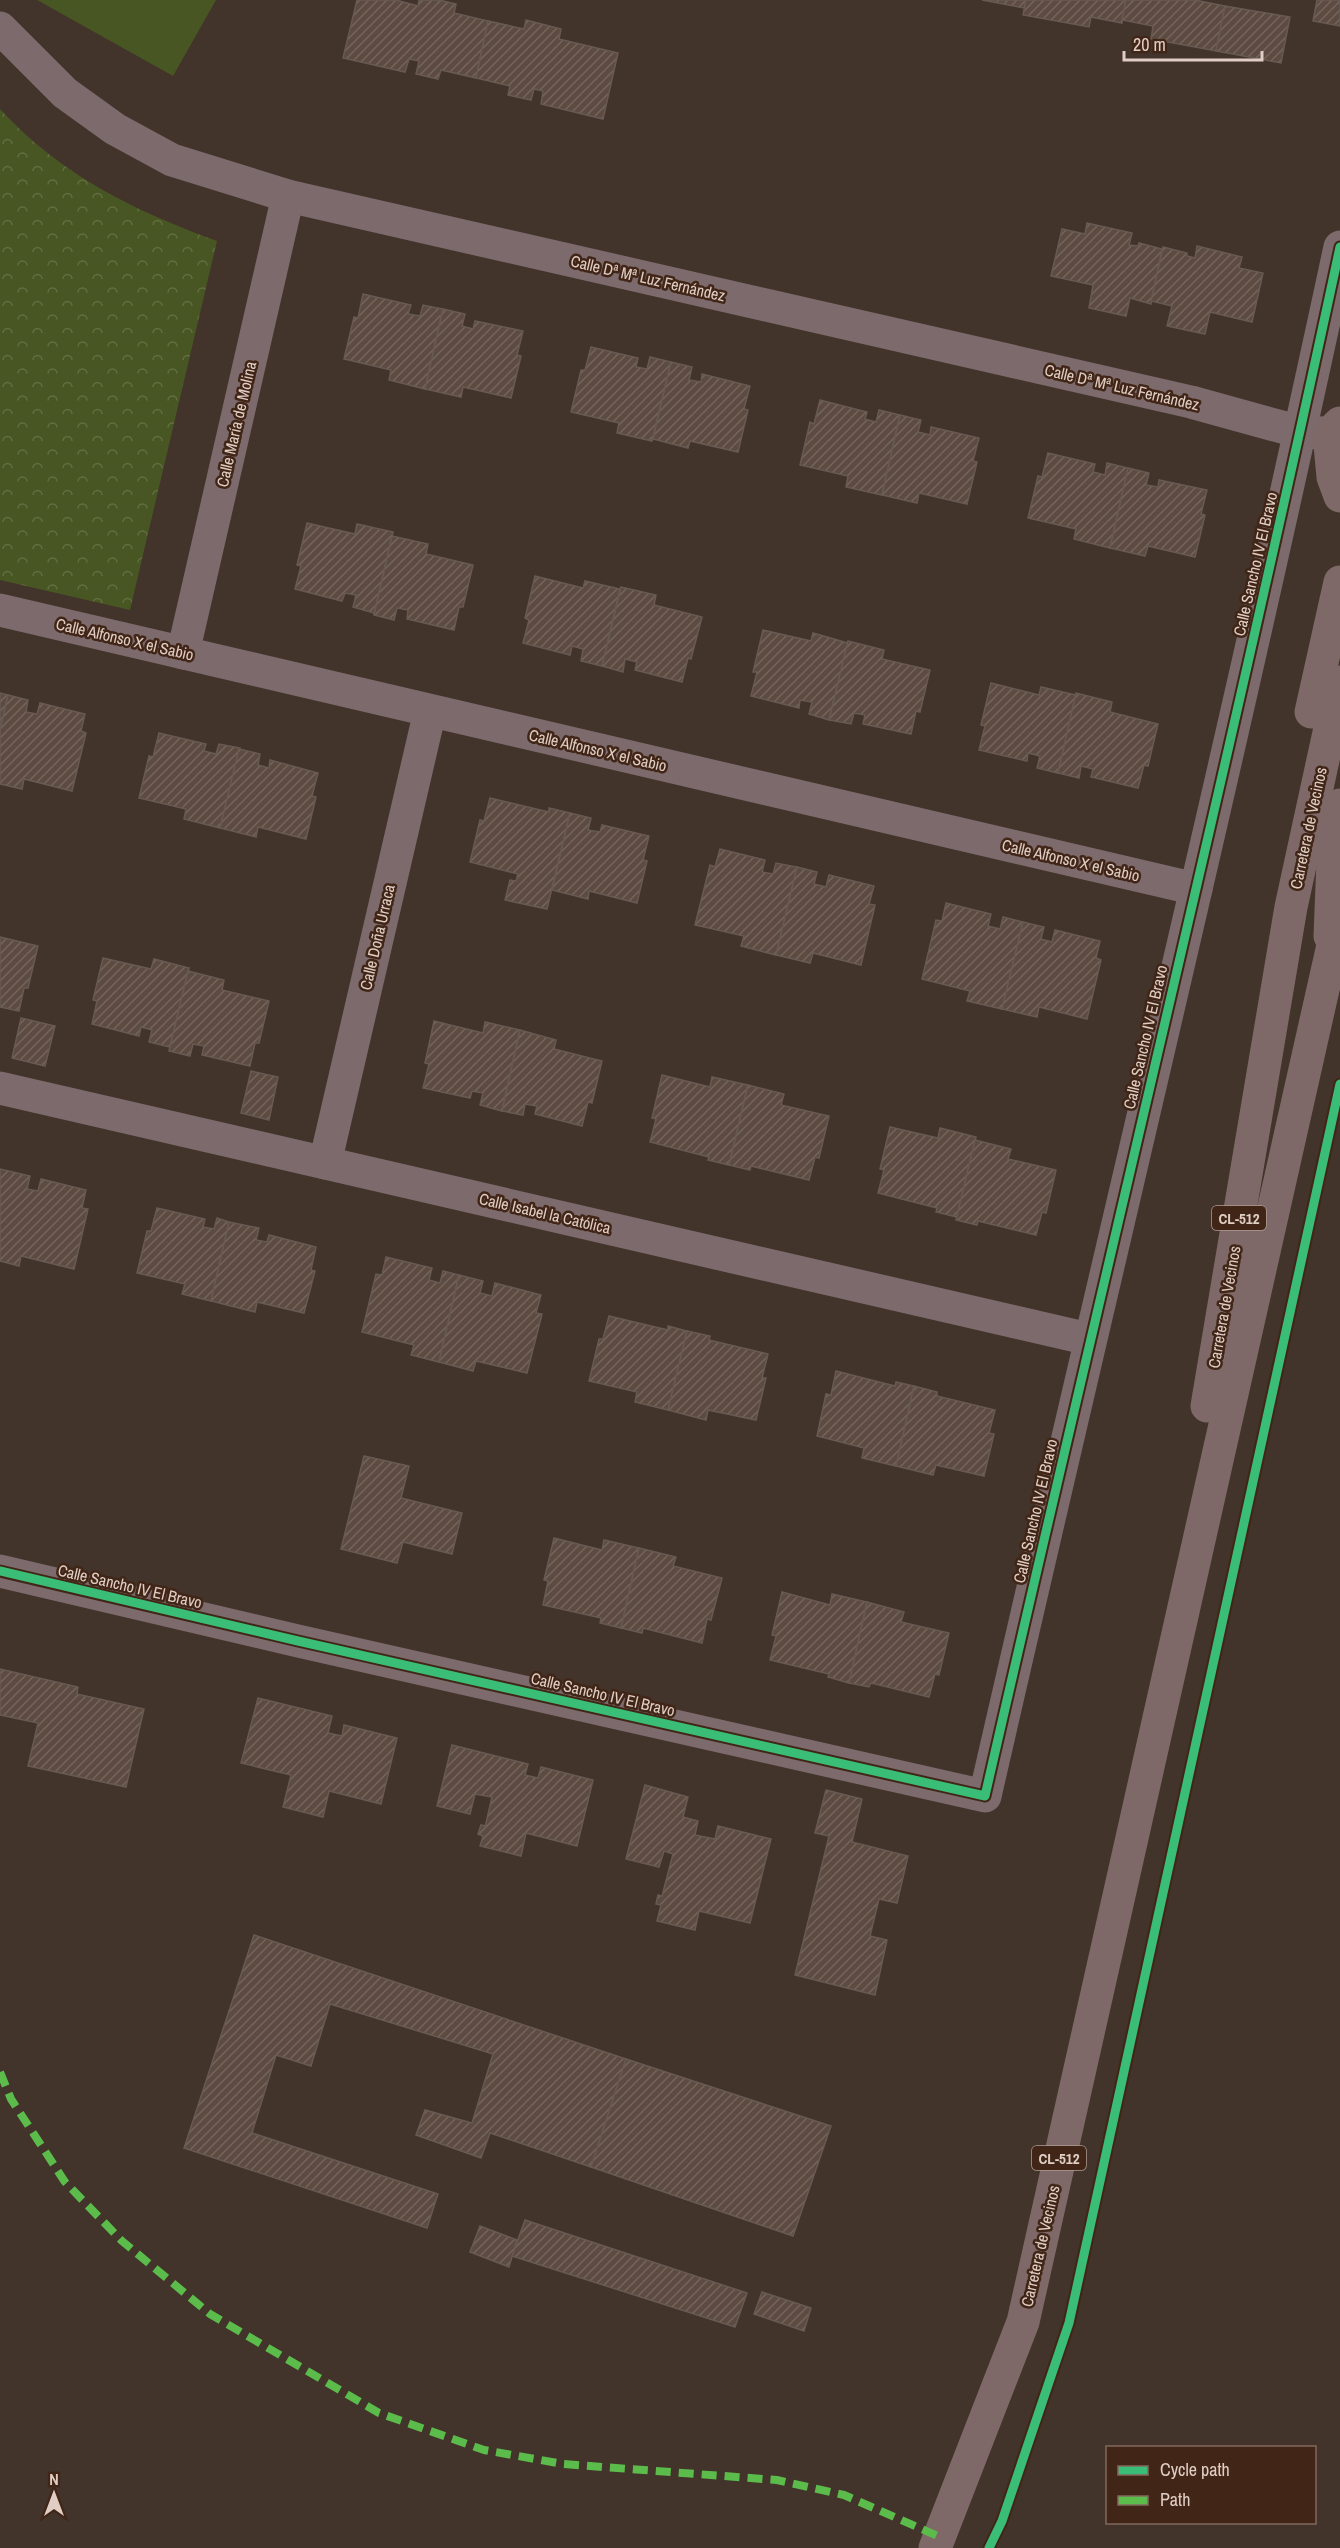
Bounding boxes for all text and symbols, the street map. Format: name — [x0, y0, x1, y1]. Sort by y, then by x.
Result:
scale bar — [1124, 24, 1262, 62]
text: 20 m — [1133, 32, 1166, 57]
street label: Calle Dª Mª Luz Fernández — [569, 250, 728, 307]
street label: Calle María de Molina — [211, 358, 261, 489]
street label: Calle Dª Mª Luz Fernández — [1043, 359, 1202, 416]
street label: Calle Sancho IV El Bravo — [1228, 490, 1282, 638]
street label: Calle Alfonso X el Sabio — [54, 612, 196, 666]
street label: Calle Alfonso X el Sabio — [527, 723, 669, 777]
street label: Carretera de Vecinos — [1284, 765, 1332, 891]
street label: Calle Alfonso X el Sabio — [1000, 833, 1142, 887]
street label: Calle Doña Urraca — [354, 881, 400, 992]
street label: Calle Sancho IV El Bravo — [1118, 963, 1172, 1111]
street label: Calle Isabel la Católica — [477, 1187, 614, 1239]
road number: CL-512 — [1212, 1206, 1266, 1230]
street label: Carretera de Vecinos — [1202, 1244, 1246, 1370]
street label: Calle Sancho IV El Bravo — [1008, 1437, 1062, 1585]
street label: Calle Sancho IV El Bravo — [56, 1559, 204, 1613]
street label: Calle Sancho IV El Bravo — [529, 1667, 677, 1721]
road number: CL-512 — [1032, 2146, 1086, 2170]
street label: Carretera de Vecinos — [1015, 2183, 1065, 2309]
legend — [1106, 2446, 1316, 2524]
text: Cycle path — [1160, 2457, 1230, 2482]
north arrow — [24, 2464, 84, 2524]
text: N — [49, 2468, 59, 2490]
text: Path — [1160, 2487, 1190, 2512]

